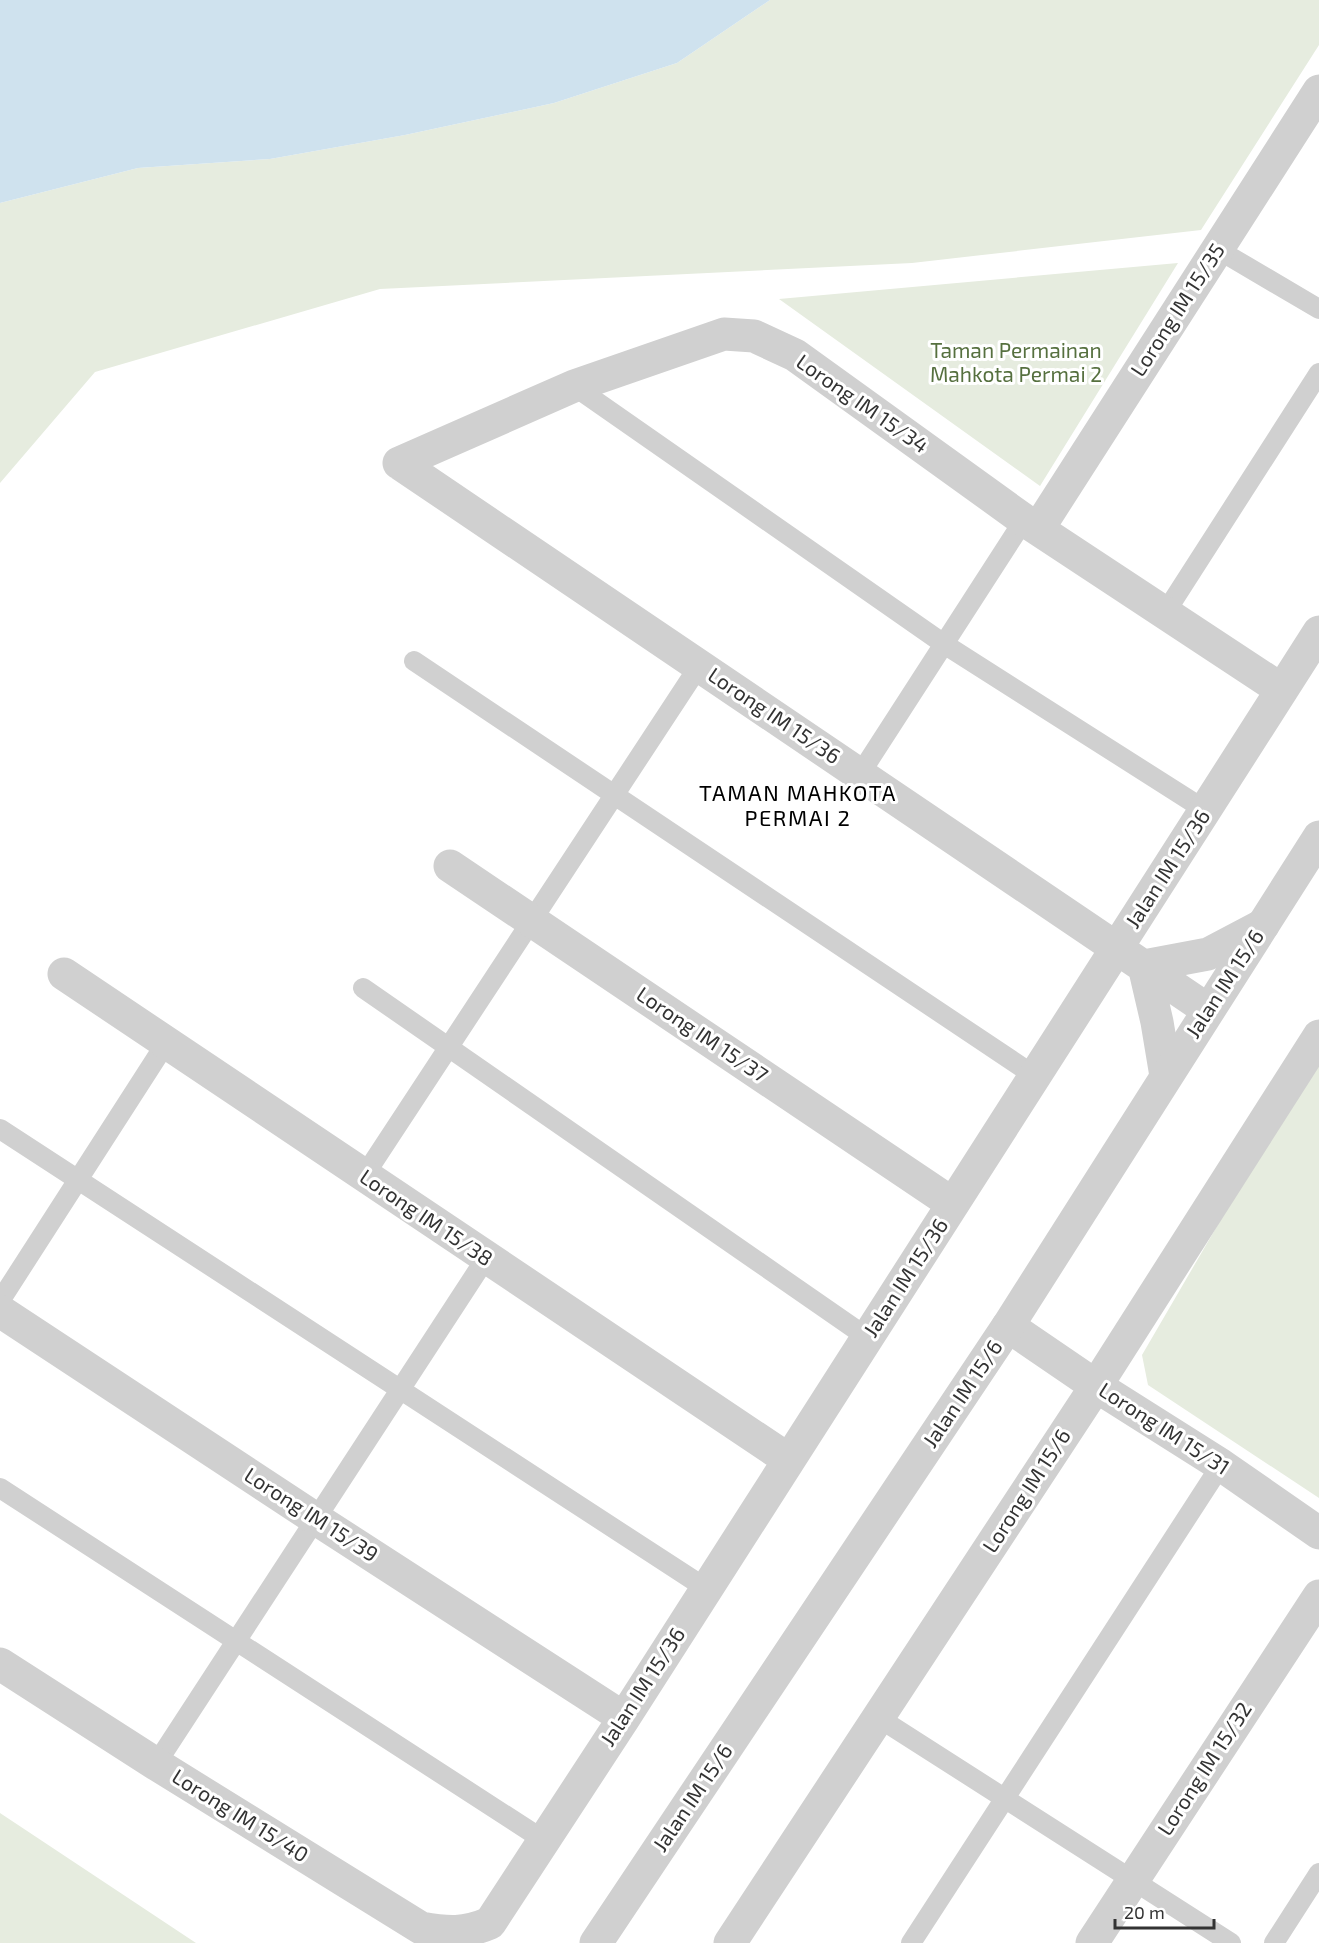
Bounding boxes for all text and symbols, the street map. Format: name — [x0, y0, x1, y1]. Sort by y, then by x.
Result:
street label: Lorong IM 15/35 — [1124, 238, 1229, 380]
park label: Taman Permainan Mahkota Permai 2 — [930, 337, 1102, 386]
street label: Lorong IM 15/34 — [792, 348, 934, 457]
street label: Lorong IM 15/36 — [704, 661, 846, 768]
district label: TAMAN MAHKOTA PERMAI 2 — [699, 779, 897, 830]
street label: Jalan IM 15/36 — [1119, 804, 1214, 932]
street label: Jalan IM 15/6 — [1179, 924, 1268, 1042]
street label: Lorong IM 15/37 — [632, 981, 773, 1087]
street label: Lorong IM 15/38 — [356, 1163, 498, 1270]
street label: Jalan IM 15/36 — [857, 1213, 952, 1341]
street label: Jalan IM 15/6 — [917, 1335, 1007, 1452]
street label: Lorong IM 15/31 — [1095, 1376, 1235, 1479]
street label: Lorong IM 15/6 — [976, 1424, 1075, 1557]
street label: Lorong IM 15/39 — [240, 1461, 383, 1566]
street label: Jalan IM 15/36 — [594, 1622, 689, 1750]
street label: Lorong IM 15/32 — [1151, 1697, 1256, 1840]
street label: Jalan IM 15/6 — [647, 1739, 737, 1856]
street label: Lorong IM 15/40 — [168, 1763, 314, 1867]
scale bar — [1115, 1892, 1214, 1930]
text: 20 m — [1124, 1901, 1165, 1923]

